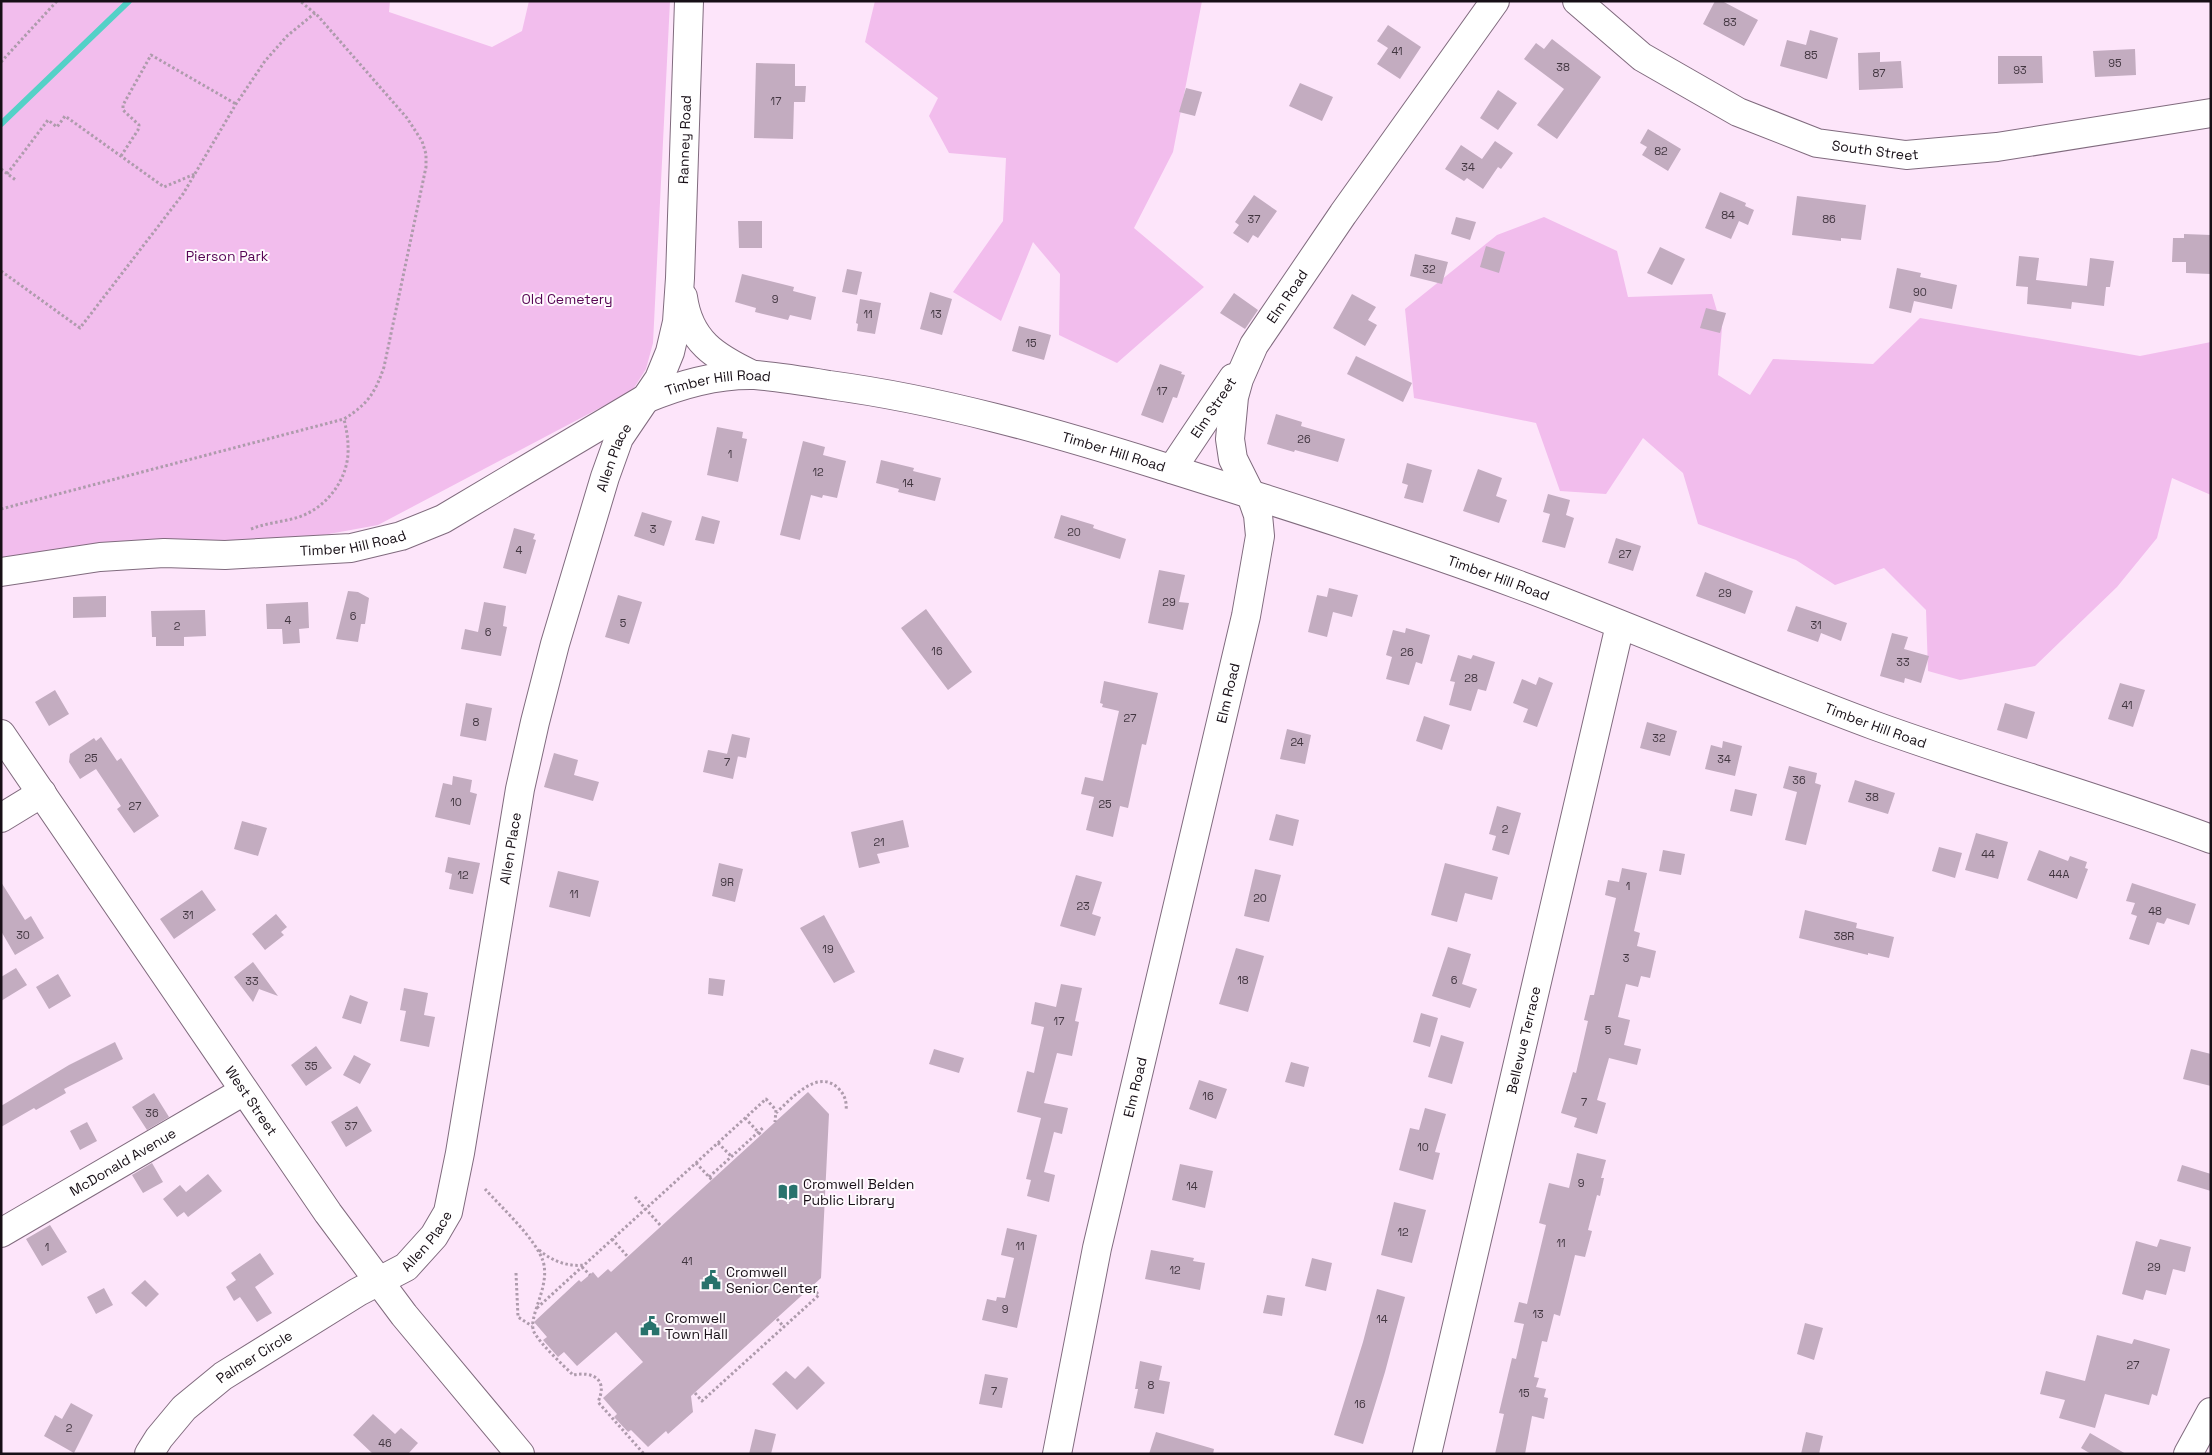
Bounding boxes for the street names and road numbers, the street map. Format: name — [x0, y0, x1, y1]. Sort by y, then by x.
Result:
street label: Ranney Road — [674, 95, 695, 184]
street label: South Street — [1831, 136, 1919, 164]
street label: Elm Road — [1262, 266, 1312, 327]
street label: Timber Hill Road — [663, 366, 772, 400]
street label: Elm Street — [1186, 374, 1240, 442]
street label: Allen Place — [592, 420, 636, 494]
street label: Timber Hill Road — [1060, 427, 1168, 476]
street label: Timber Hill Road — [299, 526, 409, 560]
street label: Timber Hill Road — [1445, 551, 1552, 605]
street label: Elm Road — [1212, 661, 1244, 725]
street label: Timber Hill Road — [1822, 698, 1929, 752]
street label: Allen Place — [495, 811, 525, 886]
street label: Bellevue Terrace — [1502, 984, 1545, 1096]
street label: Elm Road — [1119, 1055, 1151, 1119]
street label: West Street — [221, 1062, 281, 1139]
street label: McDonald Avenue — [66, 1124, 179, 1200]
street label: Allen Place — [397, 1207, 456, 1275]
street label: Palmer Circle — [212, 1326, 296, 1387]

